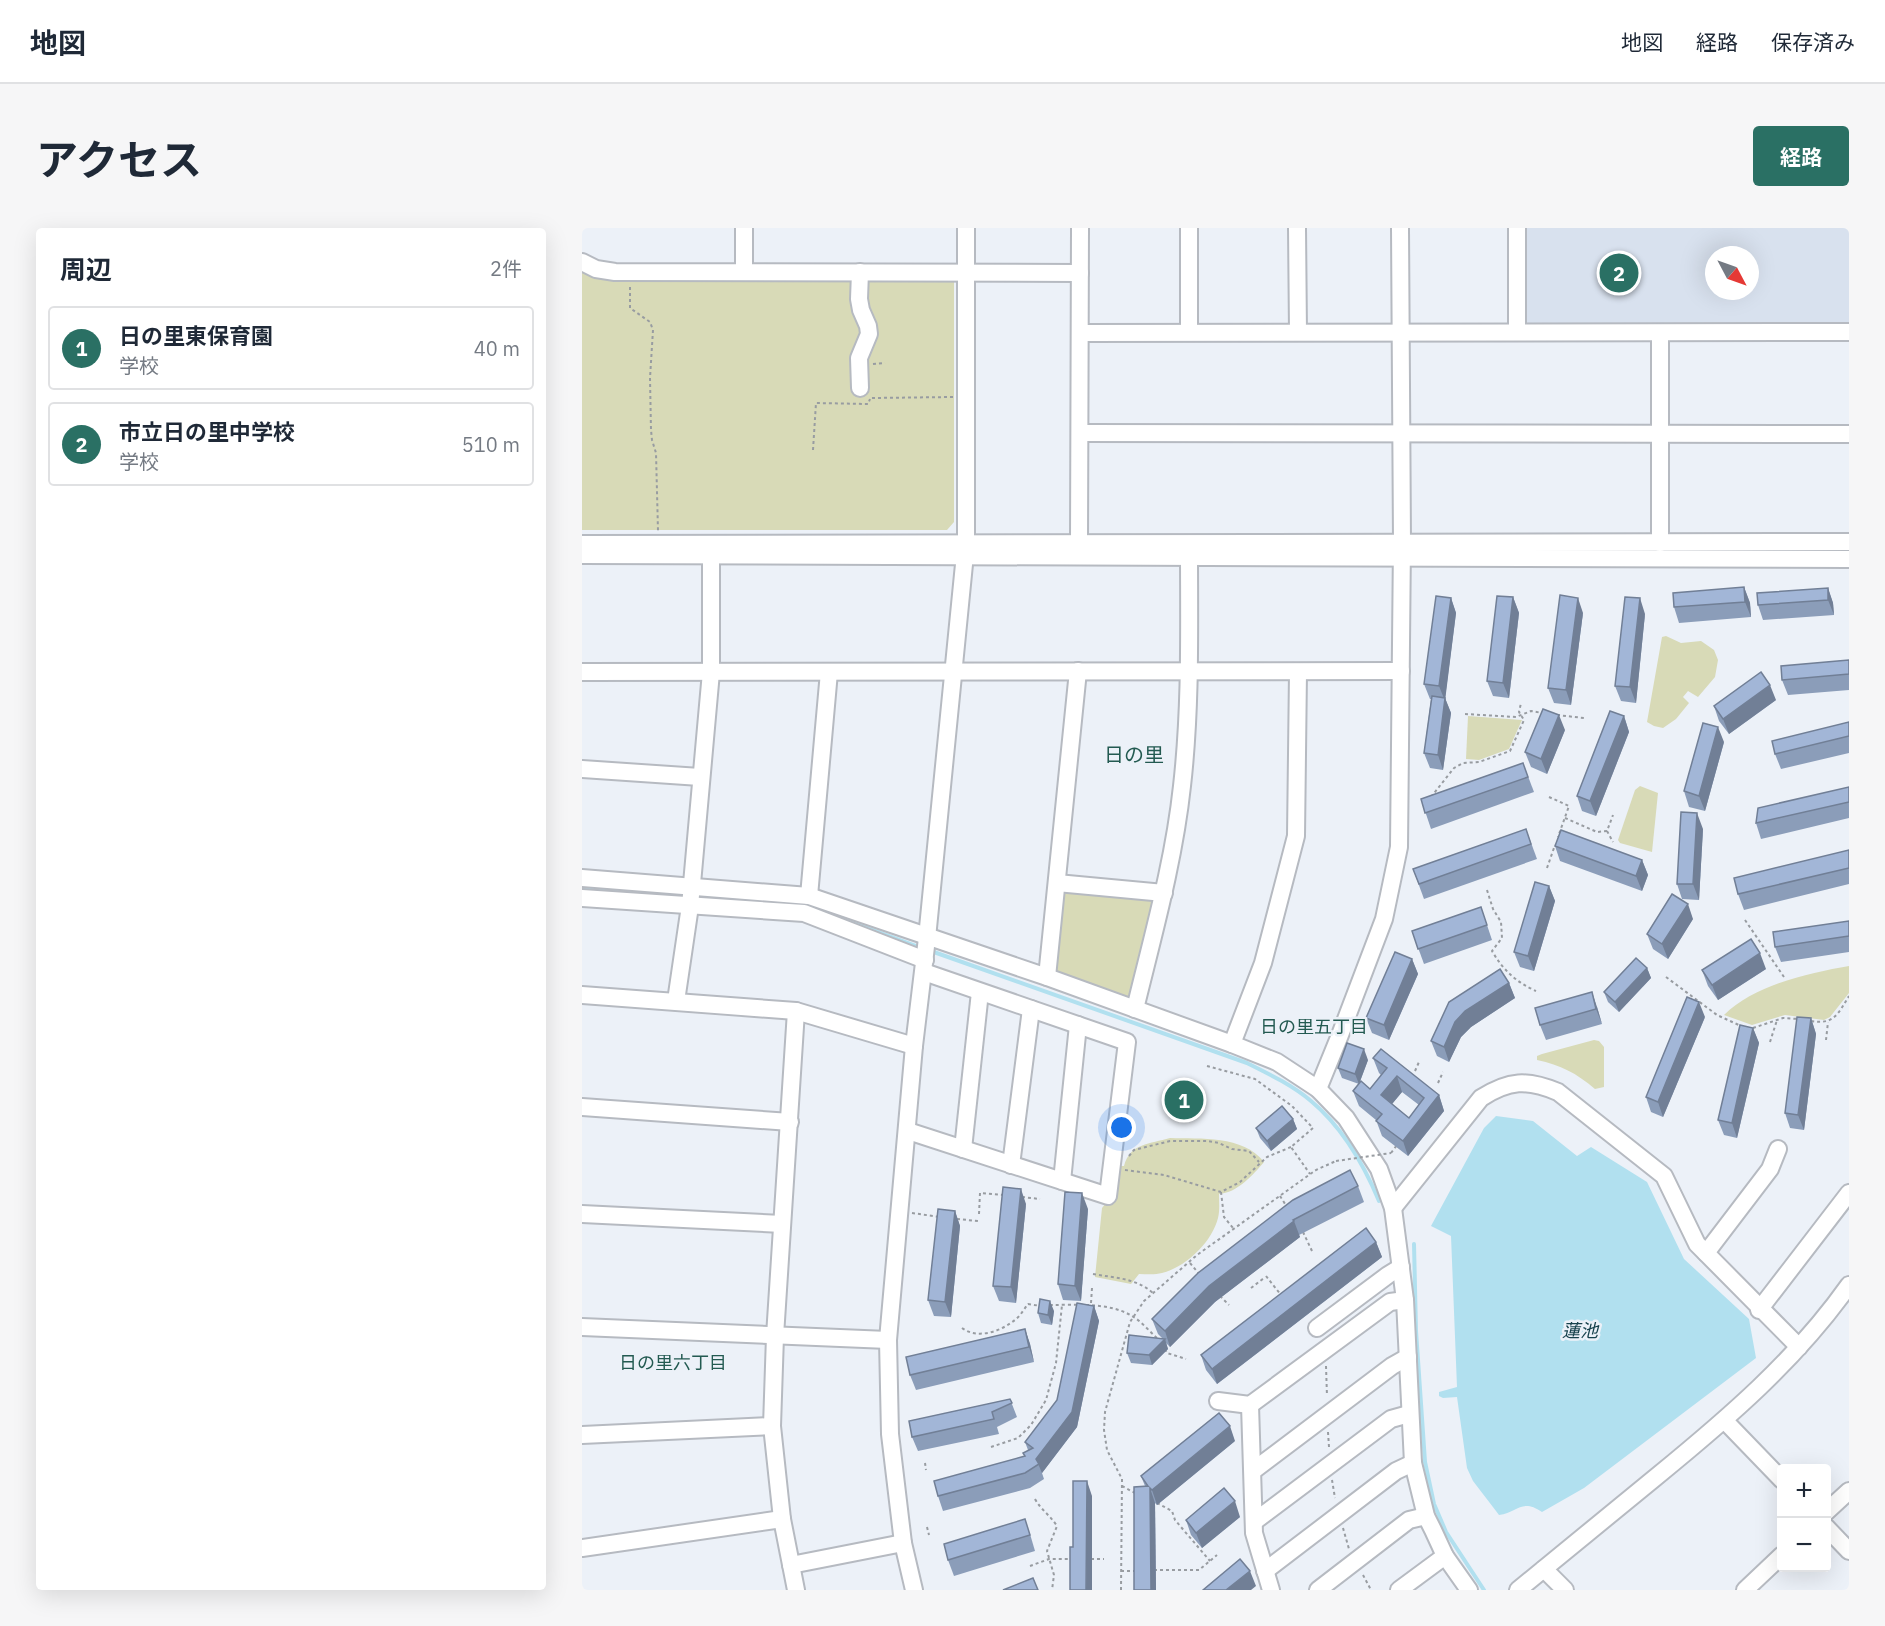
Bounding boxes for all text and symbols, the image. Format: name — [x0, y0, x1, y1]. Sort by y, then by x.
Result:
text: 地図 — [30, 24, 86, 61]
text: 地図 — [1621, 28, 1663, 56]
text: 経路 — [1696, 28, 1738, 56]
text: 保存済み — [1771, 28, 1855, 56]
button: 経路 — [1753, 126, 1849, 186]
text: アクセス — [36, 132, 202, 187]
north arrow — [1705, 246, 1759, 300]
pin: 2 — [1600, 250, 1638, 296]
text: 周辺 — [60, 252, 112, 286]
text: 2件 — [490, 255, 522, 282]
text: 日の里東保育園 — [119, 321, 273, 350]
text: 1 — [76, 335, 88, 362]
text: 40 m — [474, 335, 520, 362]
text: 学校 — [119, 352, 159, 379]
text: 市立日の里中学校 — [119, 417, 295, 446]
text: 2 — [76, 431, 88, 458]
text: 510 m — [462, 431, 520, 458]
text: 学校 — [119, 448, 159, 475]
district label: 日の里 — [1104, 741, 1164, 768]
district label: 日の里五丁目 — [1260, 1015, 1368, 1038]
pin: 1 — [1164, 1078, 1204, 1122]
your location — [1107, 1113, 1136, 1142]
water label: 蓮池 — [1562, 1319, 1600, 1342]
district label: 日の里六丁目 — [619, 1351, 727, 1374]
map controls — [1777, 1464, 1831, 1572]
button: + — [1777, 1464, 1831, 1518]
button: − — [1777, 1518, 1831, 1572]

